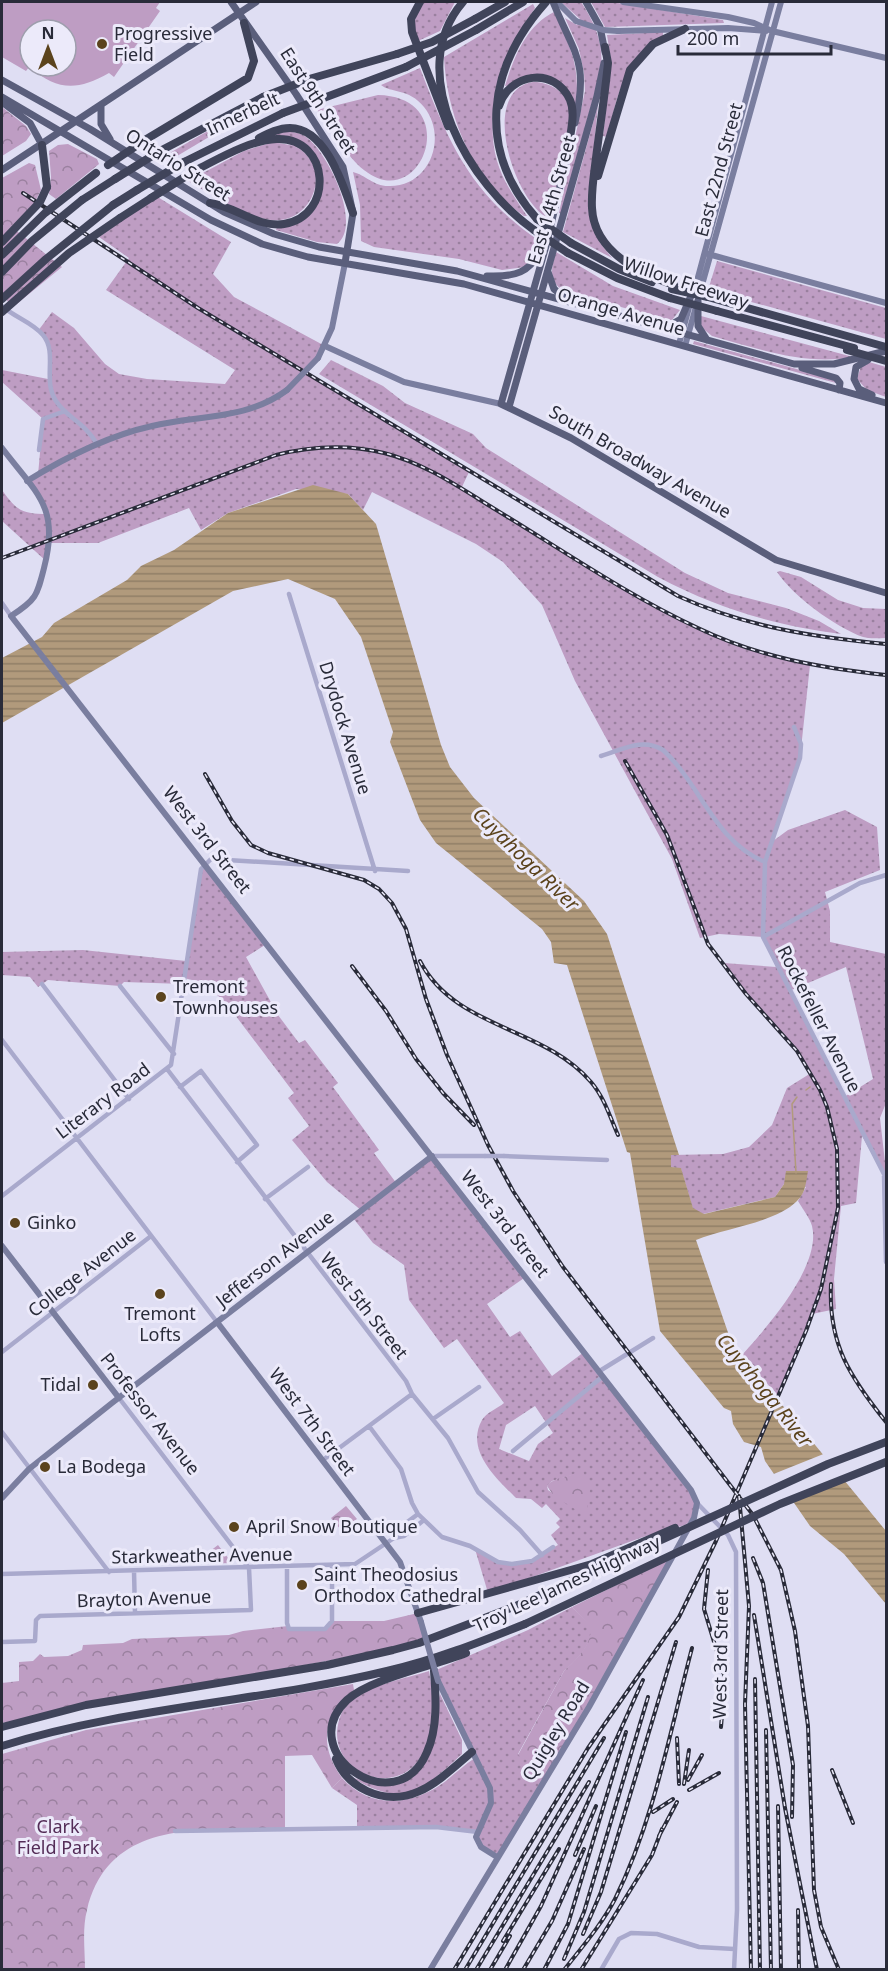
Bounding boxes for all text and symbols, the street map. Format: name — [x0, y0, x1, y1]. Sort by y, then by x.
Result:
north arrow — [18, 18, 78, 78]
scale bar — [678, 18, 831, 56]
place label: Progressive Field — [114, 21, 212, 66]
text: N — [41, 22, 55, 44]
text: 200 m — [687, 26, 739, 50]
marker: Progressive Field — [95, 37, 109, 51]
street label: East 9th Street — [275, 42, 363, 159]
street label: Innerbelt — [202, 85, 284, 141]
street label: East 22nd Street — [689, 100, 748, 239]
street label: Ontario Street — [121, 122, 236, 206]
street label: East 14th Street — [521, 132, 581, 267]
street label: Willow Freeway — [621, 251, 753, 314]
street label: Orange Avenue — [555, 281, 688, 341]
street label: South Broadway Avenue — [545, 399, 736, 523]
street label: Drydock Avenue — [314, 658, 378, 797]
street label: West 3rd Street — [158, 781, 257, 898]
water label: Cuyahoga River — [467, 801, 586, 917]
street label: Rockefeller Avenue — [773, 941, 867, 1096]
place label: Tremont Townhouses — [173, 974, 278, 1019]
marker: Tremont Townhouses — [154, 990, 168, 1004]
street label: Literary Road — [50, 1057, 155, 1144]
street label: West 3rd Street — [456, 1165, 555, 1282]
street label: Jefferson Avenue — [209, 1205, 338, 1313]
place label: Ginko — [27, 1210, 76, 1234]
marker: Ginko — [8, 1216, 22, 1230]
street label: College Avenue — [22, 1222, 140, 1322]
street label: West 5th Street — [316, 1247, 414, 1364]
marker: Tremont Lofts — [153, 1287, 167, 1301]
place label: Tremont Lofts — [124, 1301, 196, 1346]
water label: Cuyahoga River — [711, 1327, 820, 1453]
street label: Professor Avenue — [96, 1347, 206, 1479]
street label: West 7th Street — [264, 1363, 362, 1481]
place label: Tidal — [41, 1372, 81, 1396]
marker: Tidal — [86, 1378, 100, 1392]
place label: La Bodega — [57, 1454, 146, 1478]
marker: La Bodega — [38, 1460, 52, 1474]
place label: April Snow Boutique — [246, 1514, 418, 1538]
marker: April Snow Boutique — [227, 1520, 241, 1534]
street label: Troy Lee James Highway — [469, 1529, 665, 1637]
street label: Starkweather Avenue — [111, 1541, 293, 1569]
place label: Saint Theodosius Orthodox Cathedral — [314, 1562, 482, 1607]
marker: Saint Theodosius Orthodox Cathedral — [295, 1578, 309, 1592]
street label: Brayton Avenue — [76, 1584, 212, 1612]
street label: West 3rd Street — [707, 1588, 733, 1719]
street label: Quigley Road — [516, 1676, 594, 1785]
park label: Clark Field Park — [17, 1814, 100, 1859]

